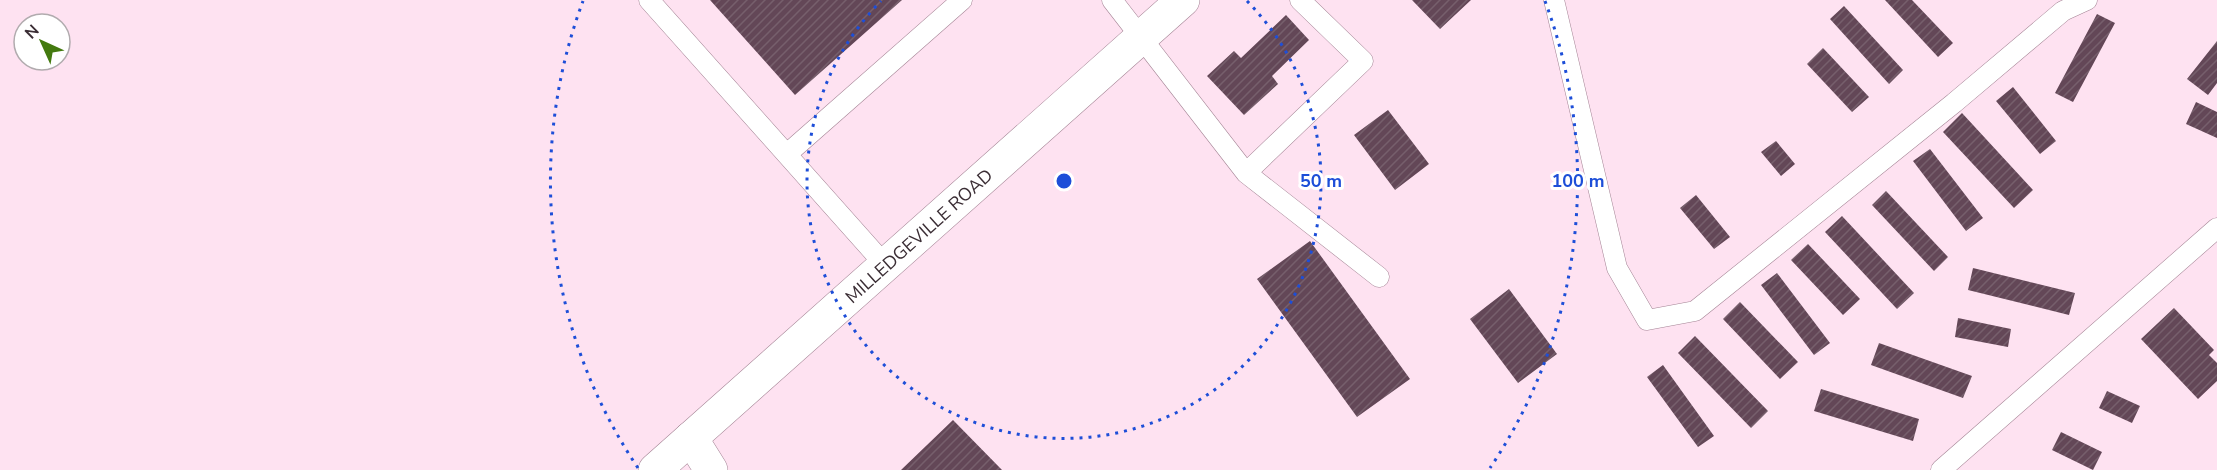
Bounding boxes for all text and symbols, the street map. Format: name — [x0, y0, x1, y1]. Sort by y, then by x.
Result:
north arrow — [12, 12, 72, 72]
text: N — [20, 20, 44, 44]
street label: MILLEDGEVILLE ROAD — [840, 163, 998, 309]
text: 50 m — [1300, 169, 1342, 193]
text: 100 m — [1551, 169, 1605, 193]
centre of rings — [1054, 171, 1074, 191]

